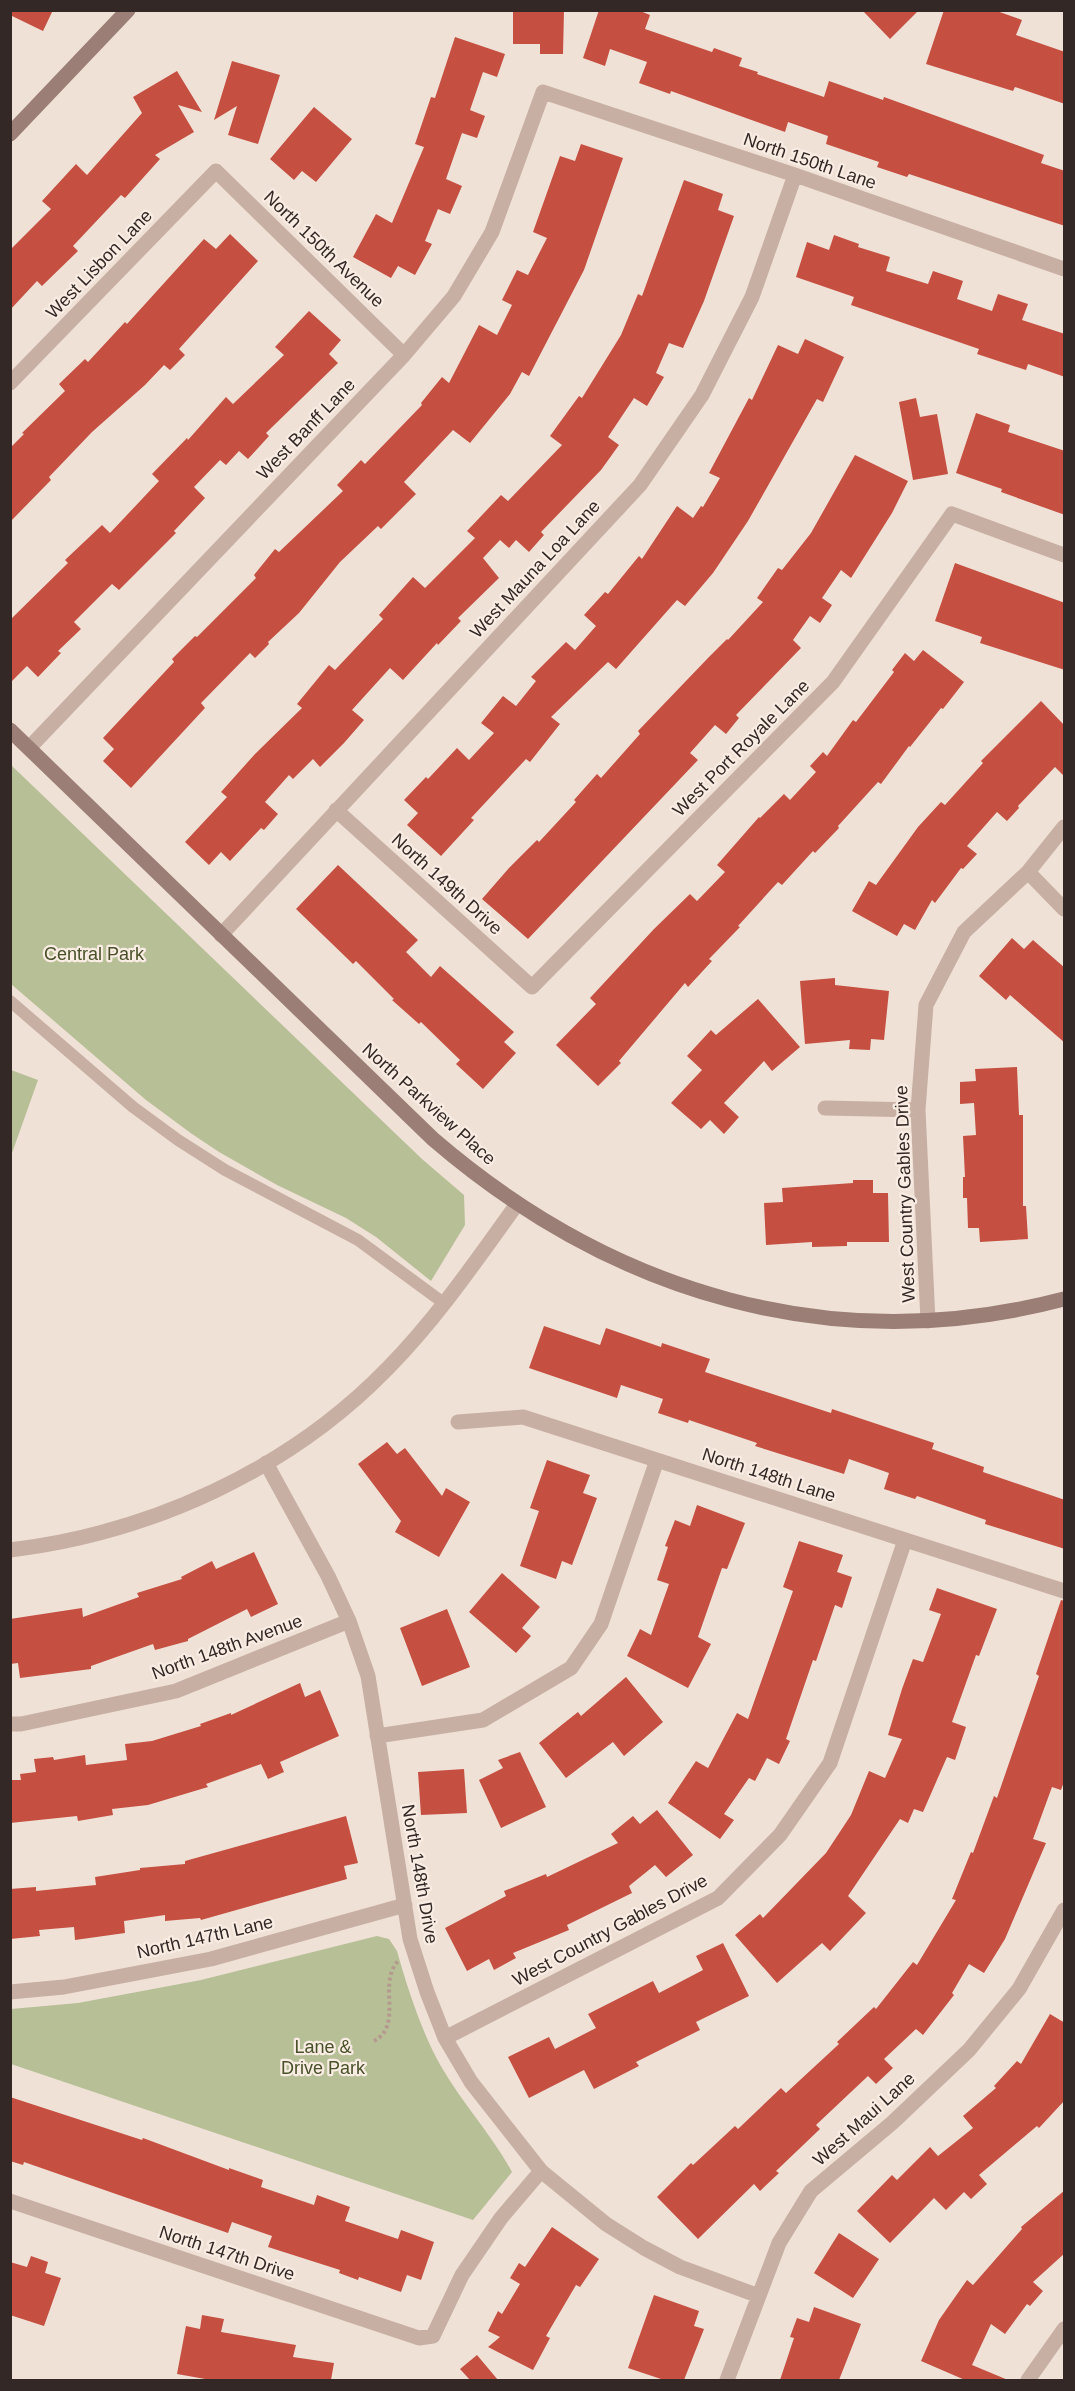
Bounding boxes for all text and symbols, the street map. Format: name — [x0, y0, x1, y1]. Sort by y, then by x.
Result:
street label: North 150th Lane — [741, 129, 879, 193]
street label: North 150th Avenue — [260, 187, 388, 311]
street label: West Lisbon Lane — [42, 205, 156, 323]
street label: West Banff Lane — [253, 374, 359, 484]
street label: West Mauna Loa Lane — [466, 496, 604, 642]
street label: West Port Royale Lane — [669, 676, 813, 820]
street label: North 149th Drive — [388, 829, 506, 939]
park label: Central Park — [44, 944, 145, 964]
street label: North Parkview Place — [358, 1039, 500, 1169]
street label: West Country Gables Drive — [891, 1085, 919, 1303]
street label: North 148th Lane — [700, 1444, 838, 1506]
street label: North 148th Avenue — [149, 1610, 305, 1684]
street label: North 148th Drive — [398, 1803, 442, 1945]
street label: West Country Gables Drive — [509, 1870, 711, 1990]
street label: North 147th Lane — [135, 1912, 275, 1962]
park label: Lane & Drive Park — [281, 2037, 366, 2078]
street label: West Maui Lane — [809, 2068, 919, 2170]
street label: North 147th Drive — [157, 2222, 297, 2284]

